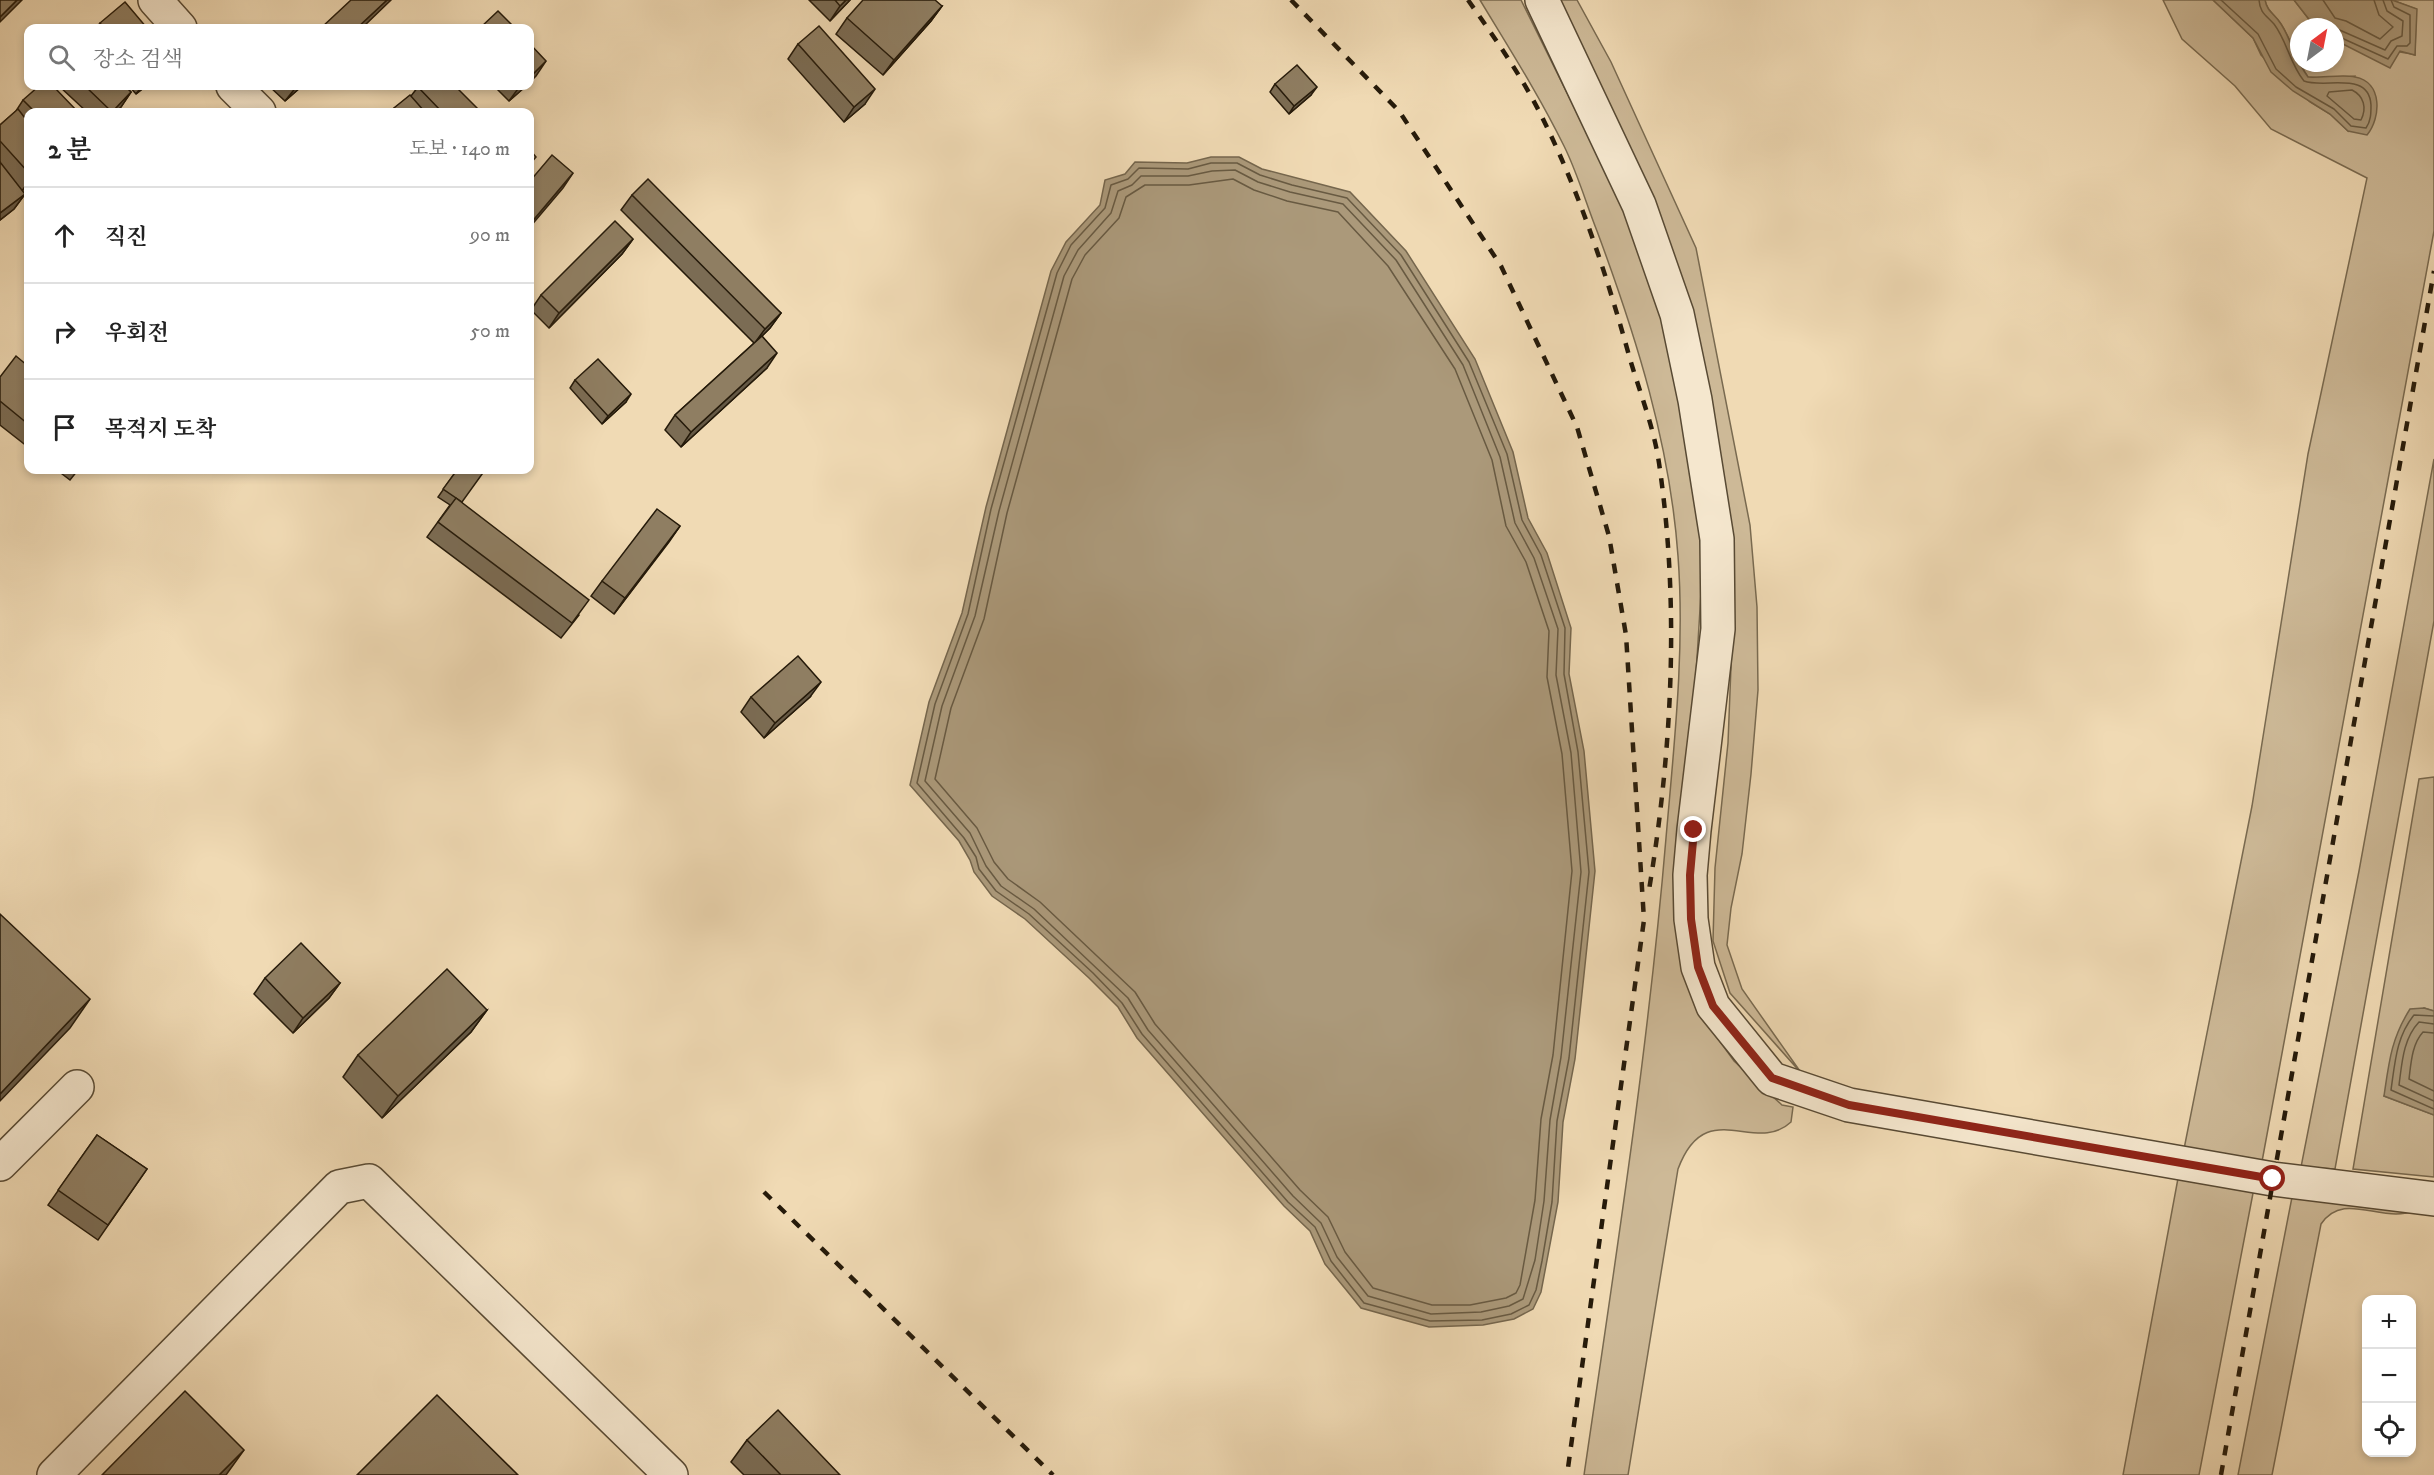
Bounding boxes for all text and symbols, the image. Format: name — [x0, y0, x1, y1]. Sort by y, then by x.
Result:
north arrow — [2290, 18, 2344, 72]
search box — [24, 24, 534, 90]
icon: search — [45, 41, 78, 74]
text: 장소 검색 — [93, 46, 183, 73]
text: 2 분 — [48, 134, 91, 167]
text: 도보 · 140 m — [409, 137, 510, 162]
icon: ahead — [48, 219, 81, 252]
text: 90 m — [470, 223, 510, 248]
text: 직진 — [105, 224, 148, 251]
icon: right — [48, 315, 81, 348]
text: 50 m — [470, 319, 510, 344]
text: 우회전 — [105, 320, 169, 347]
icon: arrive — [48, 411, 81, 444]
text: 목적지 도착 — [105, 416, 216, 443]
route end — [1680, 816, 1706, 842]
route start — [2259, 1165, 2285, 1191]
map controls — [2362, 1295, 2416, 1457]
button: + — [2362, 1295, 2416, 1349]
button: − — [2362, 1349, 2416, 1403]
button: locate — [2362, 1403, 2416, 1457]

